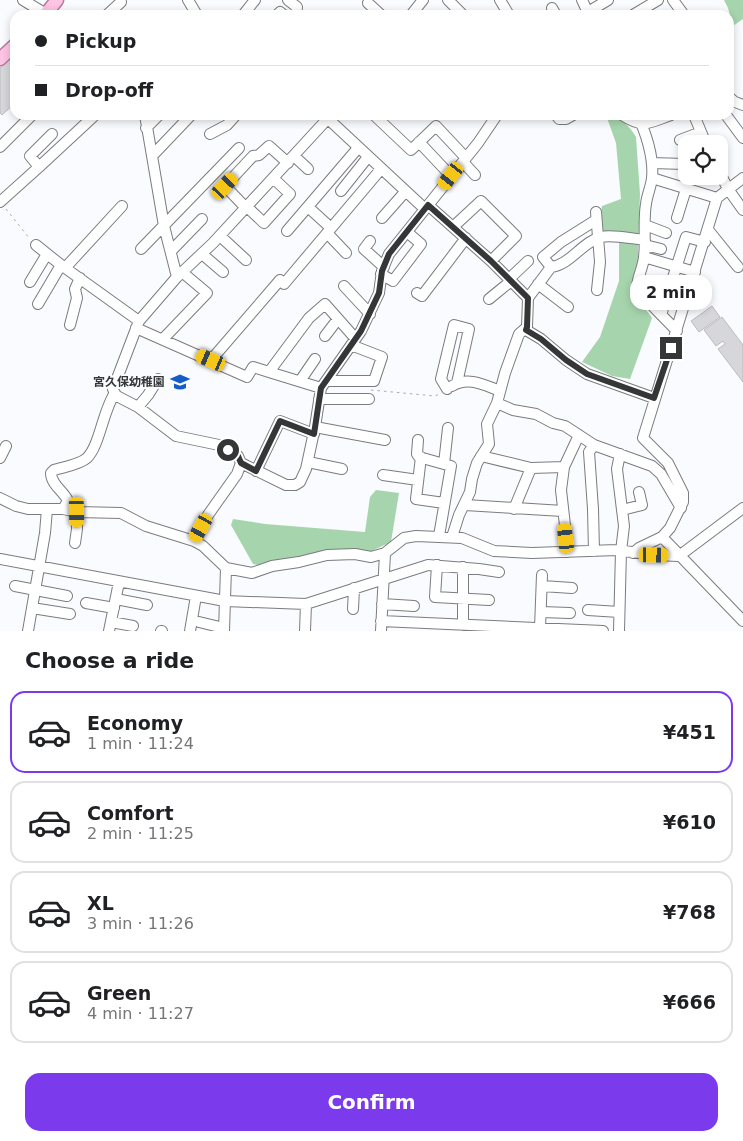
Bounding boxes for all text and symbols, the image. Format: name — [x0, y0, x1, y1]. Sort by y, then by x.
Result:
text: Pickup — [65, 30, 136, 52]
text: Drop-off — [65, 79, 153, 101]
map controls — [678, 135, 728, 185]
button: locate — [678, 135, 728, 185]
car — [435, 160, 466, 192]
car — [209, 170, 240, 202]
callout: 2 min — [630, 276, 712, 310]
text: 2 min — [646, 283, 696, 302]
route end — [660, 337, 682, 359]
car — [194, 347, 227, 373]
school or university icon: 宮久保幼稚園 — [169, 371, 191, 393]
place label: 宮久保幼稚園 — [93, 375, 165, 389]
route start — [217, 439, 239, 461]
car — [69, 497, 84, 527]
car — [187, 511, 214, 545]
car — [556, 522, 575, 554]
car — [638, 547, 669, 563]
text: Choose a ride — [25, 648, 194, 673]
icon: car — [27, 710, 72, 755]
text: Economy — [87, 712, 183, 734]
text: ¥451 — [663, 721, 716, 743]
text: 1 min · 11:24 — [87, 734, 194, 753]
icon: car — [27, 800, 72, 845]
text: Comfort — [87, 802, 174, 824]
text: ¥610 — [663, 811, 716, 833]
text: 2 min · 11:25 — [87, 824, 194, 843]
icon: car — [27, 890, 72, 935]
text: XL — [87, 892, 114, 914]
text: ¥768 — [663, 901, 716, 923]
text: 3 min · 11:26 — [87, 914, 194, 933]
icon: car — [27, 980, 72, 1025]
text: Green — [87, 982, 151, 1004]
text: ¥666 — [663, 991, 716, 1013]
text: 4 min · 11:27 — [87, 1004, 194, 1023]
button: Confirm — [25, 1073, 718, 1131]

